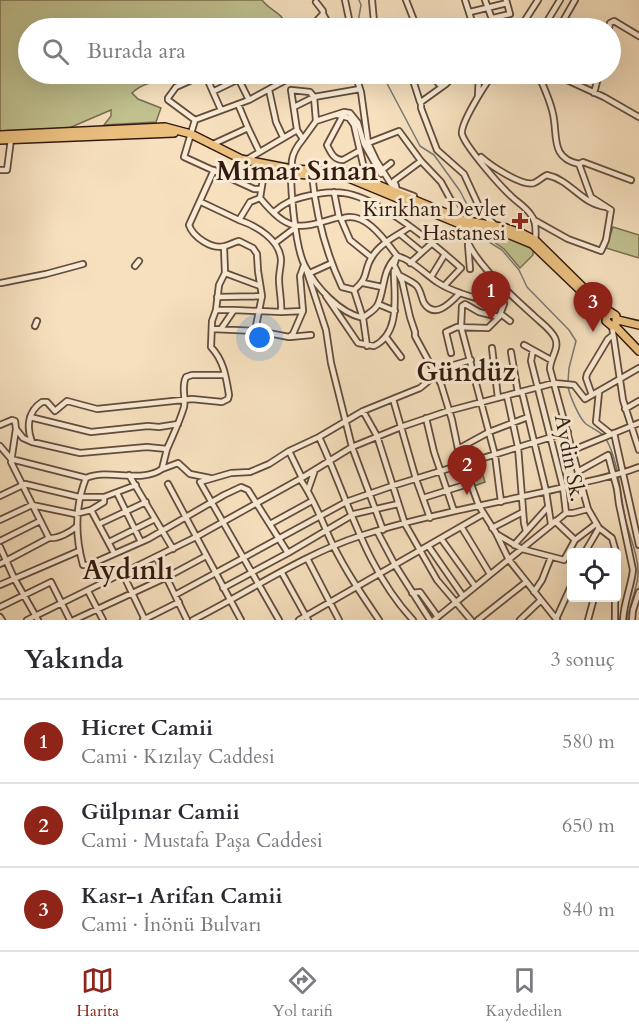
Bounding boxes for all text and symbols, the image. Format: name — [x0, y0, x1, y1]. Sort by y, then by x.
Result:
search box — [18, 18, 621, 84]
icon: search — [39, 35, 72, 68]
text: Burada ara — [87, 36, 186, 66]
district label: Mimar Sinan — [216, 153, 379, 190]
place label: Kırıkhan Devlet Hastanesi — [363, 195, 506, 248]
marker: Kırıkhan Devlet Hastanesi — [511, 212, 529, 230]
pin: 1 — [472, 272, 510, 321]
pin: 3 — [574, 282, 612, 332]
your location — [245, 323, 274, 352]
district label: Gündüz — [416, 354, 516, 391]
street label: Aydin Sk. — [547, 412, 592, 504]
pin: 2 — [448, 446, 486, 495]
map controls — [567, 548, 621, 602]
button: locate — [567, 548, 621, 602]
district label: Aydınlı — [83, 552, 173, 589]
text: Yakında — [24, 642, 124, 677]
text: 3 sonuç — [550, 646, 615, 673]
text: Hicret Camii — [81, 713, 213, 743]
text: 1 — [38, 728, 49, 755]
text: 580 m — [562, 728, 615, 755]
text: Cami · Kızılay Caddesi — [81, 743, 275, 770]
text: Gülpınar Camii — [81, 797, 240, 827]
text: 2 — [38, 812, 49, 839]
text: 650 m — [562, 812, 615, 839]
text: Cami · Mustafa Paşa Caddesi — [81, 827, 323, 854]
text: Kasr-ı Arifan Camii — [81, 881, 283, 911]
text: 3 — [38, 896, 49, 923]
text: 840 m — [562, 896, 615, 923]
text: Cami · İnönü Bulvarı — [81, 911, 261, 938]
tab: Harita — [77, 964, 119, 1022]
tab: Yol tarifi — [272, 964, 333, 1022]
tab: Kaydedilen — [486, 964, 562, 1022]

